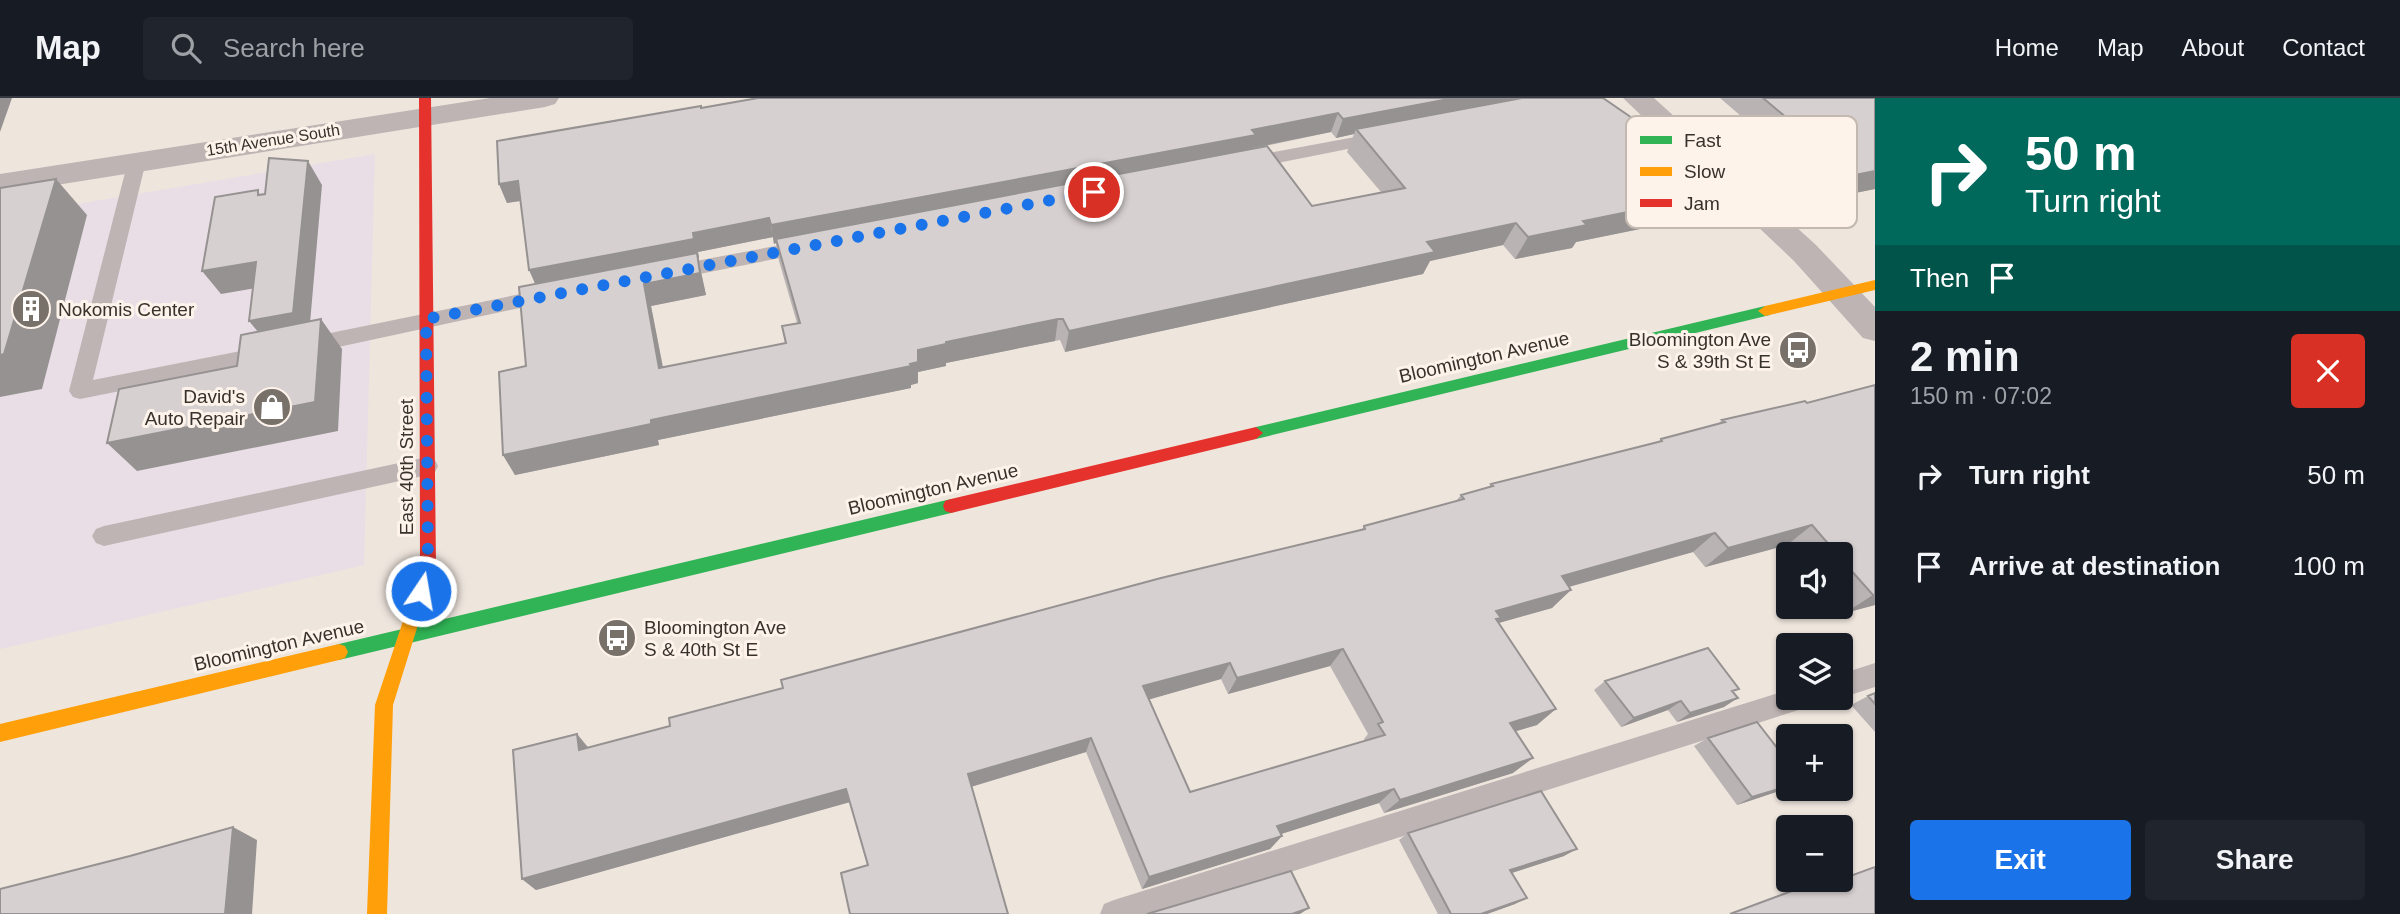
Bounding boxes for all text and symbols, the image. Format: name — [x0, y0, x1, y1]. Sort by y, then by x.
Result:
search box — [143, 17, 633, 80]
text: Map — [35, 29, 101, 66]
icon: search — [167, 29, 205, 67]
text: Search here — [223, 33, 365, 63]
text: Home — [1995, 34, 2059, 61]
text: Map — [2097, 34, 2144, 61]
text: About — [2182, 34, 2244, 61]
text: Contact — [2282, 34, 2365, 61]
legend — [1626, 116, 1857, 228]
street label: 15th Avenue South — [205, 121, 341, 159]
icon: right — [1910, 126, 2001, 217]
text: 50 m — [2025, 126, 2137, 180]
text: Fast — [1684, 130, 1722, 151]
text: Slow — [1684, 161, 1725, 182]
pin — [1064, 162, 1124, 222]
icon: arrive — [1075, 173, 1113, 211]
text: Turn right — [2025, 183, 2161, 219]
text: Jam — [1684, 193, 1720, 214]
icon: arrive — [1983, 259, 2021, 297]
text: Then — [1910, 263, 1969, 293]
building icon: Nokomis Center — [10, 288, 52, 330]
place label: Nokomis Center — [58, 299, 195, 320]
street label: Bloomington Avenue — [1397, 327, 1571, 387]
place label: Bloomington Ave S & 39th St E — [1629, 329, 1771, 372]
bus stop icon: Bloomington Ave S & 39th St E — [1777, 329, 1819, 371]
text: 2 min — [1910, 333, 2020, 380]
button: close — [2291, 334, 2365, 408]
text: 150 m · 07:02 — [1910, 383, 2052, 409]
place label: David's Auto Repair — [145, 386, 246, 429]
shop icon: David's Auto Repair — [251, 386, 293, 428]
street label: East 40th Street — [396, 398, 417, 535]
icon: right — [1910, 457, 1948, 495]
street label: Bloomington Avenue — [846, 459, 1020, 519]
text: Turn right — [1969, 460, 2090, 490]
text: 50 m — [2307, 460, 2365, 490]
map controls — [1776, 542, 1853, 892]
button: sound — [1776, 542, 1853, 619]
icon: arrive — [1910, 548, 1948, 586]
text: Arrive at destination — [1969, 551, 2220, 581]
text: 100 m — [2293, 551, 2365, 581]
position arrow — [384, 554, 458, 628]
street label: Bloomington Avenue — [192, 615, 366, 675]
bus stop icon: Bloomington Ave S & 40th St E — [596, 617, 638, 659]
place label: Bloomington Ave S & 40th St E — [644, 617, 786, 660]
button: layers — [1776, 633, 1853, 710]
button: + — [1776, 724, 1853, 801]
button: − — [1776, 815, 1853, 892]
button: Exit — [1910, 820, 2131, 900]
button: Share — [2145, 820, 2365, 900]

